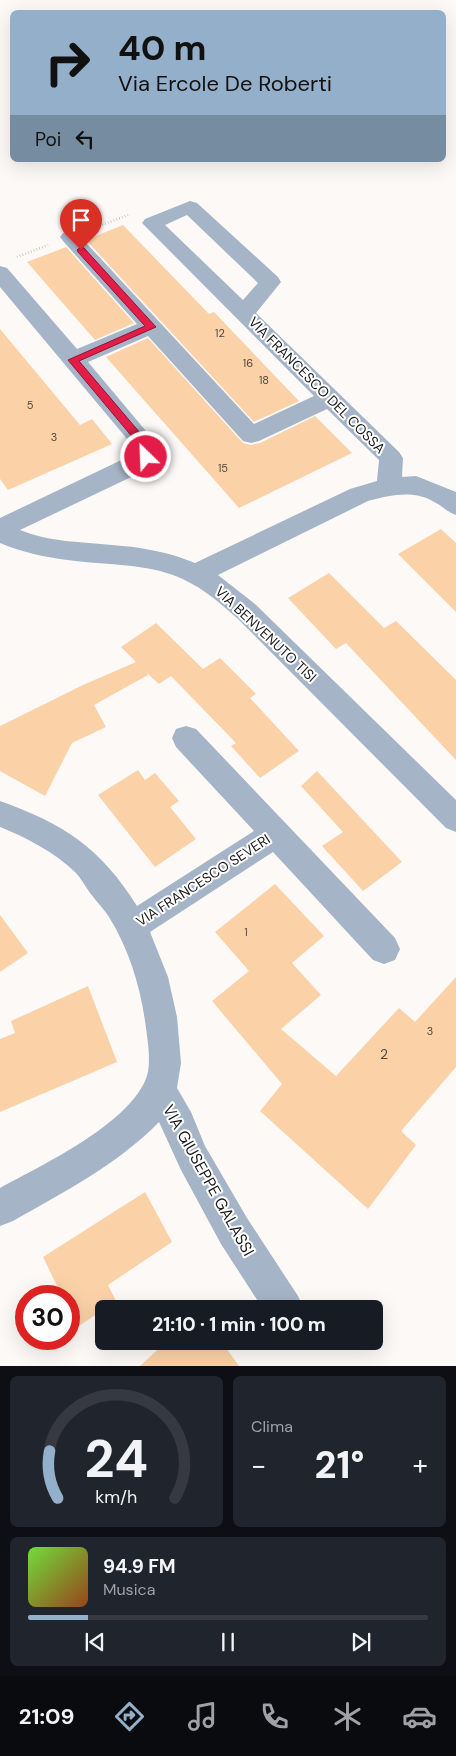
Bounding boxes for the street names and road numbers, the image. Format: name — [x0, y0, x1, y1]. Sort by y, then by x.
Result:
street label: VIA FRANCESCO DEL COSSA — [245, 313, 389, 457]
street label: VIA BENVENUTO TISI — [212, 582, 320, 686]
street label: VIA FRANCESCO SEVERI — [133, 830, 273, 930]
street label: VIA GIUSEPPE GALASSI — [158, 1101, 259, 1260]

